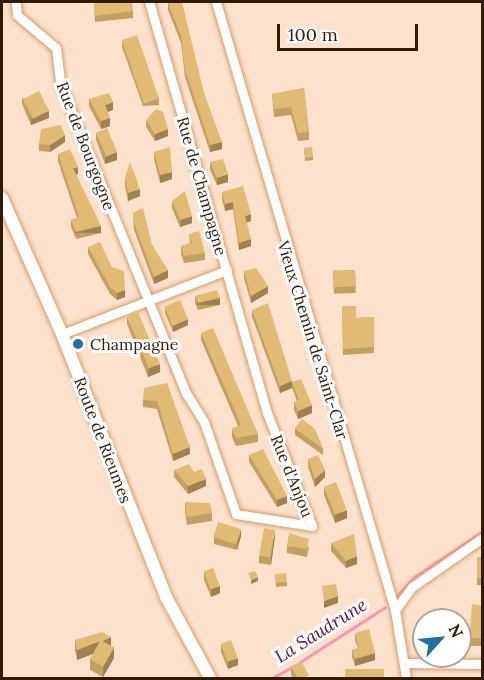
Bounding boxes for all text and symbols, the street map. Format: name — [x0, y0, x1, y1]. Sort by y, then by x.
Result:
scale bar — [280, 12, 421, 50]
text: 100 m — [288, 23, 338, 46]
street label: Rue de Bourgogne — [53, 79, 119, 213]
street label: Rue de Champagne — [173, 114, 231, 258]
street label: Vieux Chemin de Saint-Clar — [274, 239, 352, 441]
place label: Champagne — [90, 334, 178, 354]
marker: Champagne — [71, 337, 85, 351]
street label: Route de Rieumes — [70, 374, 136, 506]
street label: Rue d'Anjou — [267, 432, 317, 520]
water label: La Saudrune — [271, 594, 371, 668]
north arrow — [412, 608, 472, 668]
text: N — [445, 621, 468, 641]

